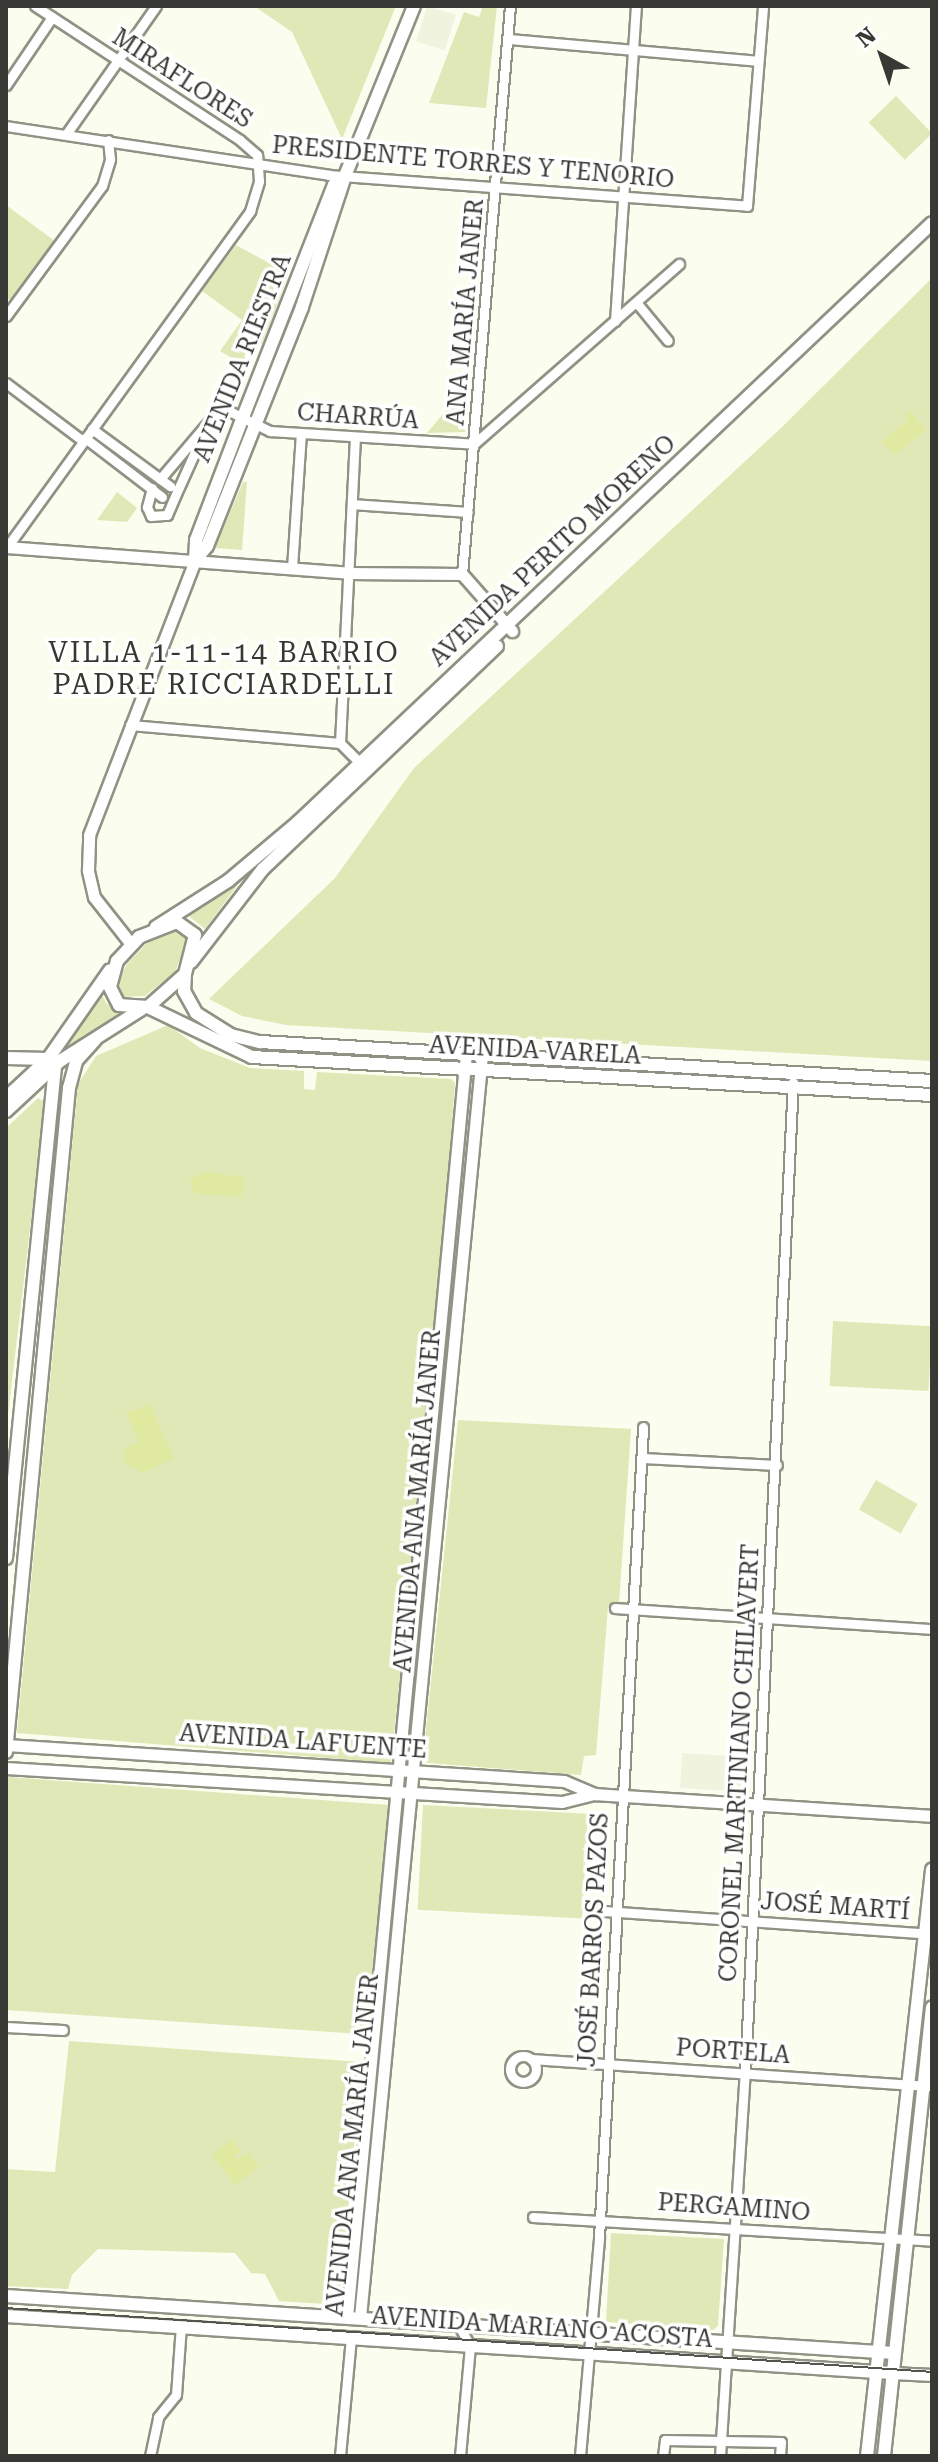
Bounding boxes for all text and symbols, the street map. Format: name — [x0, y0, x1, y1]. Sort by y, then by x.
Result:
north arrow — [842, 16, 922, 96]
text: N — [852, 22, 881, 52]
street label: MIRAFLORES — [107, 23, 257, 135]
street label: PRESIDENTE TORRES Y TENORIO — [271, 131, 675, 195]
street label: ANA MARÍA JANER — [442, 197, 490, 427]
street label: AVENIDA RIESTRA — [188, 250, 298, 466]
street label: CHARRÚA — [296, 398, 420, 436]
street label: AVENIDA PERITO MORENO — [424, 429, 682, 673]
district label: VILLA 1-11-14 BARRIO PADRE RICCIARDELLI — [48, 636, 400, 702]
street label: AVENIDA VARELA — [428, 1031, 642, 1071]
street label: AVENIDA ANA MARÍA JANER — [389, 1328, 447, 1674]
street label: CORONEL MARTINIANO CHILAVERT — [714, 1543, 766, 1983]
street label: AVENIDA LAFUENTE — [178, 1719, 428, 1765]
street label: JOSÉ BARROS PAZOS — [573, 1812, 615, 2068]
street label: JOSÉ MARTÍ — [759, 1887, 911, 1927]
street label: AVENIDA ANA MARÍA JANER — [321, 1972, 385, 2318]
street label: PORTELA — [675, 2034, 791, 2070]
street label: PERGAMINO — [657, 2188, 811, 2228]
street label: AVENIDA MARIANO ACOSTA — [370, 2302, 714, 2354]

